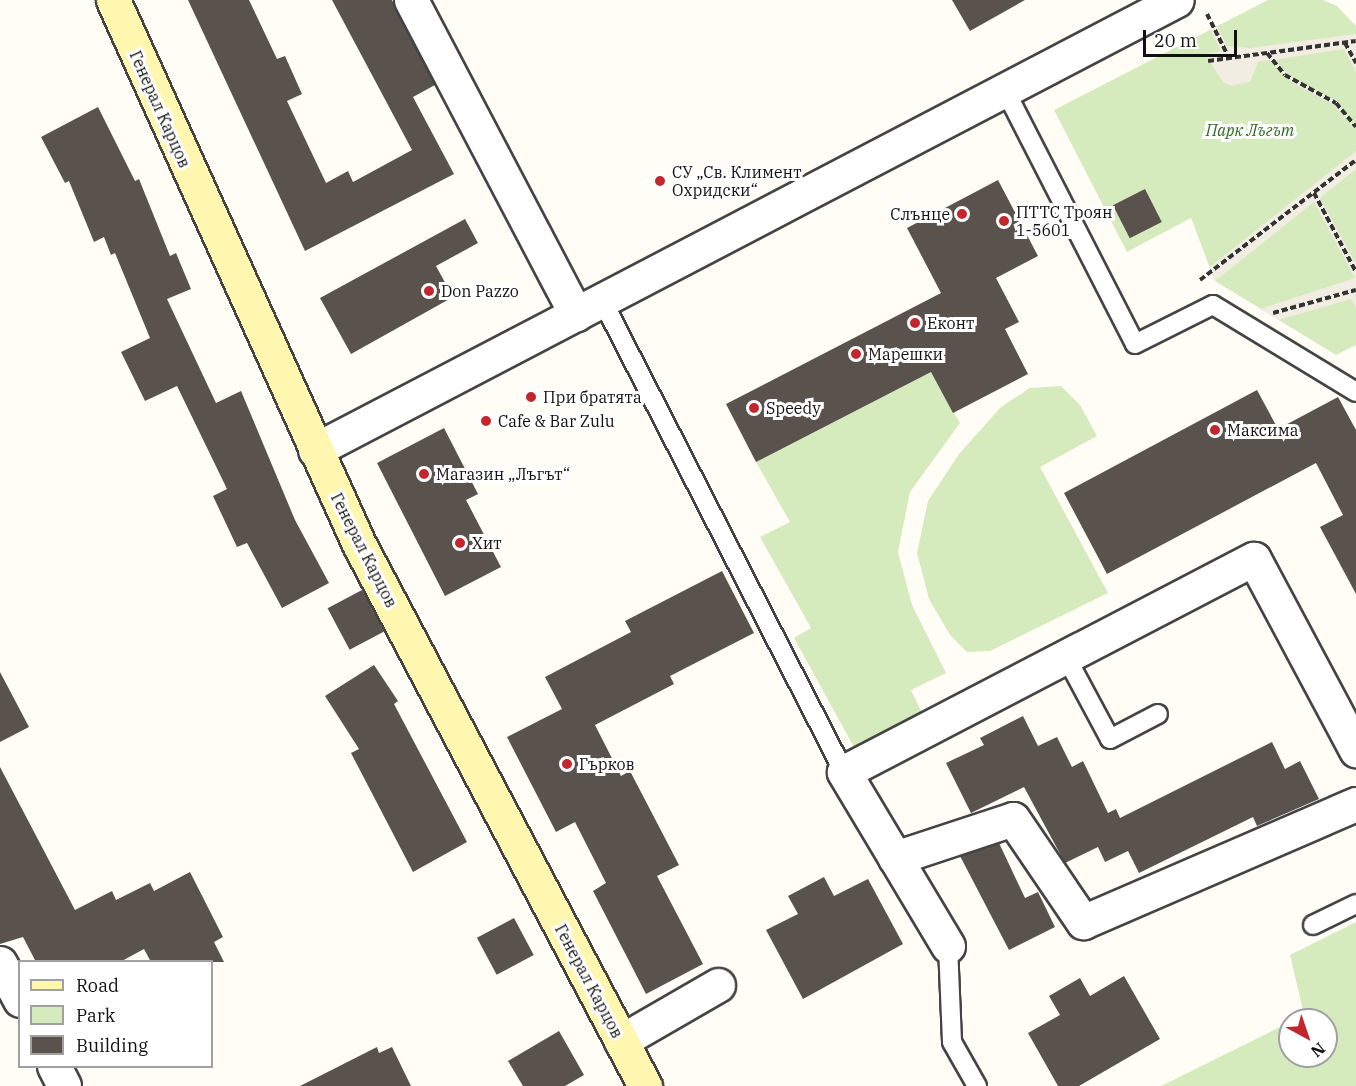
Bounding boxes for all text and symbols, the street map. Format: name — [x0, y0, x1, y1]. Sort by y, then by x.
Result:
scale bar — [1146, 18, 1240, 56]
text: 20 m — [1154, 29, 1197, 52]
street label: Генерал Карцов — [126, 48, 194, 170]
park label: Парк Лъгът — [1206, 120, 1294, 140]
place label: СУ „Св. Климент Охридски“ — [672, 162, 801, 200]
marker: СУ „Св. Климент Охридски“ — [653, 174, 667, 188]
place label: ПТТС Троян 1-5601 — [1016, 202, 1113, 240]
place label: Слънце — [890, 204, 950, 224]
marker: Слънце — [955, 207, 969, 221]
marker: ПТТС Троян 1-5601 — [997, 214, 1011, 228]
place label: Don Pazzo — [441, 281, 519, 301]
marker: Don Pazzo — [422, 284, 436, 298]
place label: Еконт — [927, 313, 974, 333]
marker: Еконт — [908, 316, 922, 330]
place label: Марешки — [868, 344, 943, 364]
marker: Марешки — [849, 347, 863, 361]
place label: При братята — [543, 387, 642, 407]
marker: При братята — [524, 390, 538, 404]
place label: Speedy — [766, 398, 821, 418]
marker: Speedy — [747, 401, 761, 415]
place label: Cafe & Bar Zulu — [498, 411, 615, 431]
marker: Cafe & Bar Zulu — [479, 414, 493, 428]
place label: Максима — [1227, 420, 1298, 440]
marker: Максима — [1208, 423, 1222, 437]
place label: Магазин „Лъгът“ — [436, 464, 570, 484]
marker: Магазин „Лъгът“ — [417, 467, 431, 481]
street label: Генерал Карцов — [327, 490, 401, 610]
place label: Хит — [472, 533, 502, 553]
marker: Хит — [453, 536, 467, 550]
place label: Гърков — [579, 754, 635, 774]
marker: Гърков — [560, 757, 574, 771]
street label: Генерал Карцов — [551, 921, 627, 1041]
legend — [18, 960, 213, 1068]
text: Road — [76, 974, 119, 997]
text: Park — [76, 1004, 115, 1027]
north arrow — [1278, 1008, 1338, 1068]
text: Building — [76, 1034, 148, 1057]
text: N — [1307, 1039, 1330, 1062]

